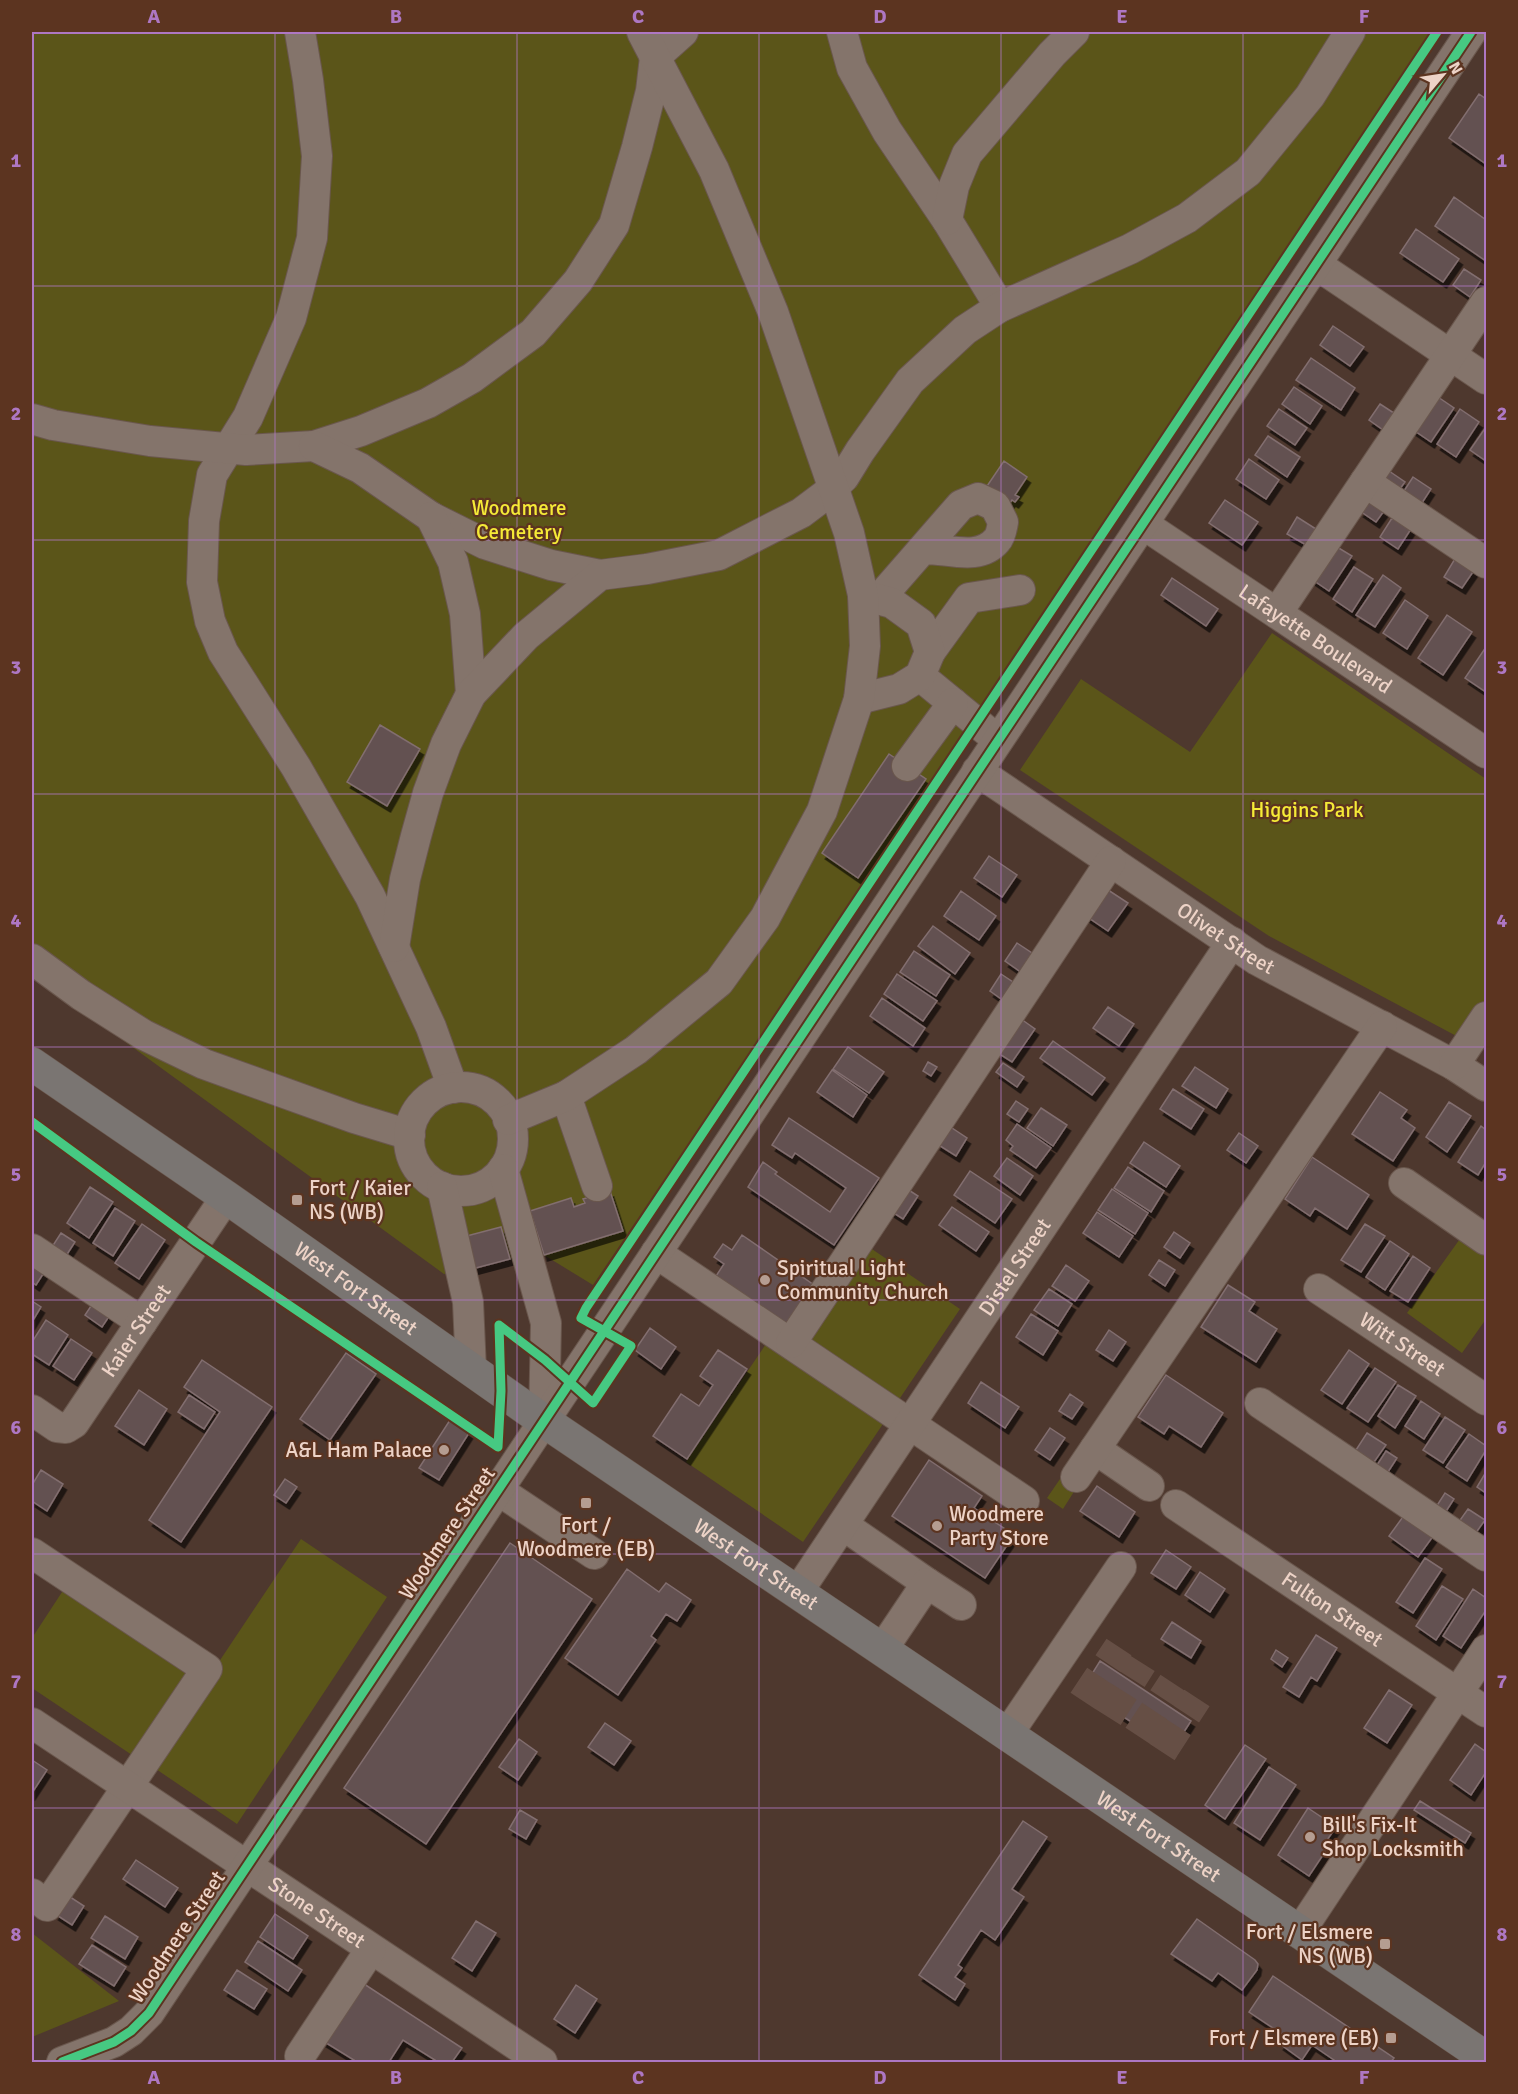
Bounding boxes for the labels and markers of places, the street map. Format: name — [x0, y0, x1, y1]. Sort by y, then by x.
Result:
place label: Fort / Kaier NS (WB) — [309, 1175, 411, 1225]
marker: Fort / Kaier NS (WB) — [290, 1193, 304, 1207]
place label: Spiritual Light Community Church — [777, 1255, 949, 1305]
marker: Spiritual Light Community Church — [758, 1273, 772, 1287]
place label: A&L Ham Palace — [285, 1437, 432, 1463]
marker: A&L Ham Palace — [437, 1443, 451, 1457]
marker: Fort / Woodmere (EB) — [579, 1496, 593, 1510]
place label: Woodmere Party Store — [949, 1501, 1049, 1551]
place label: Fort / Woodmere (EB) — [517, 1512, 655, 1562]
marker: Woodmere Party Store — [930, 1519, 944, 1533]
place label: Bill's Fix-It Shop Locksmith — [1322, 1812, 1464, 1862]
marker: Bill's Fix-It Shop Locksmith — [1303, 1830, 1317, 1844]
place label: Fort / Elsmere NS (WB) — [1246, 1919, 1373, 1969]
marker: Fort / Elsmere NS (WB) — [1378, 1937, 1392, 1951]
place label: Fort / Elsmere (EB) — [1209, 2025, 1379, 2051]
marker: Fort / Elsmere (EB) — [1384, 2031, 1398, 2045]

